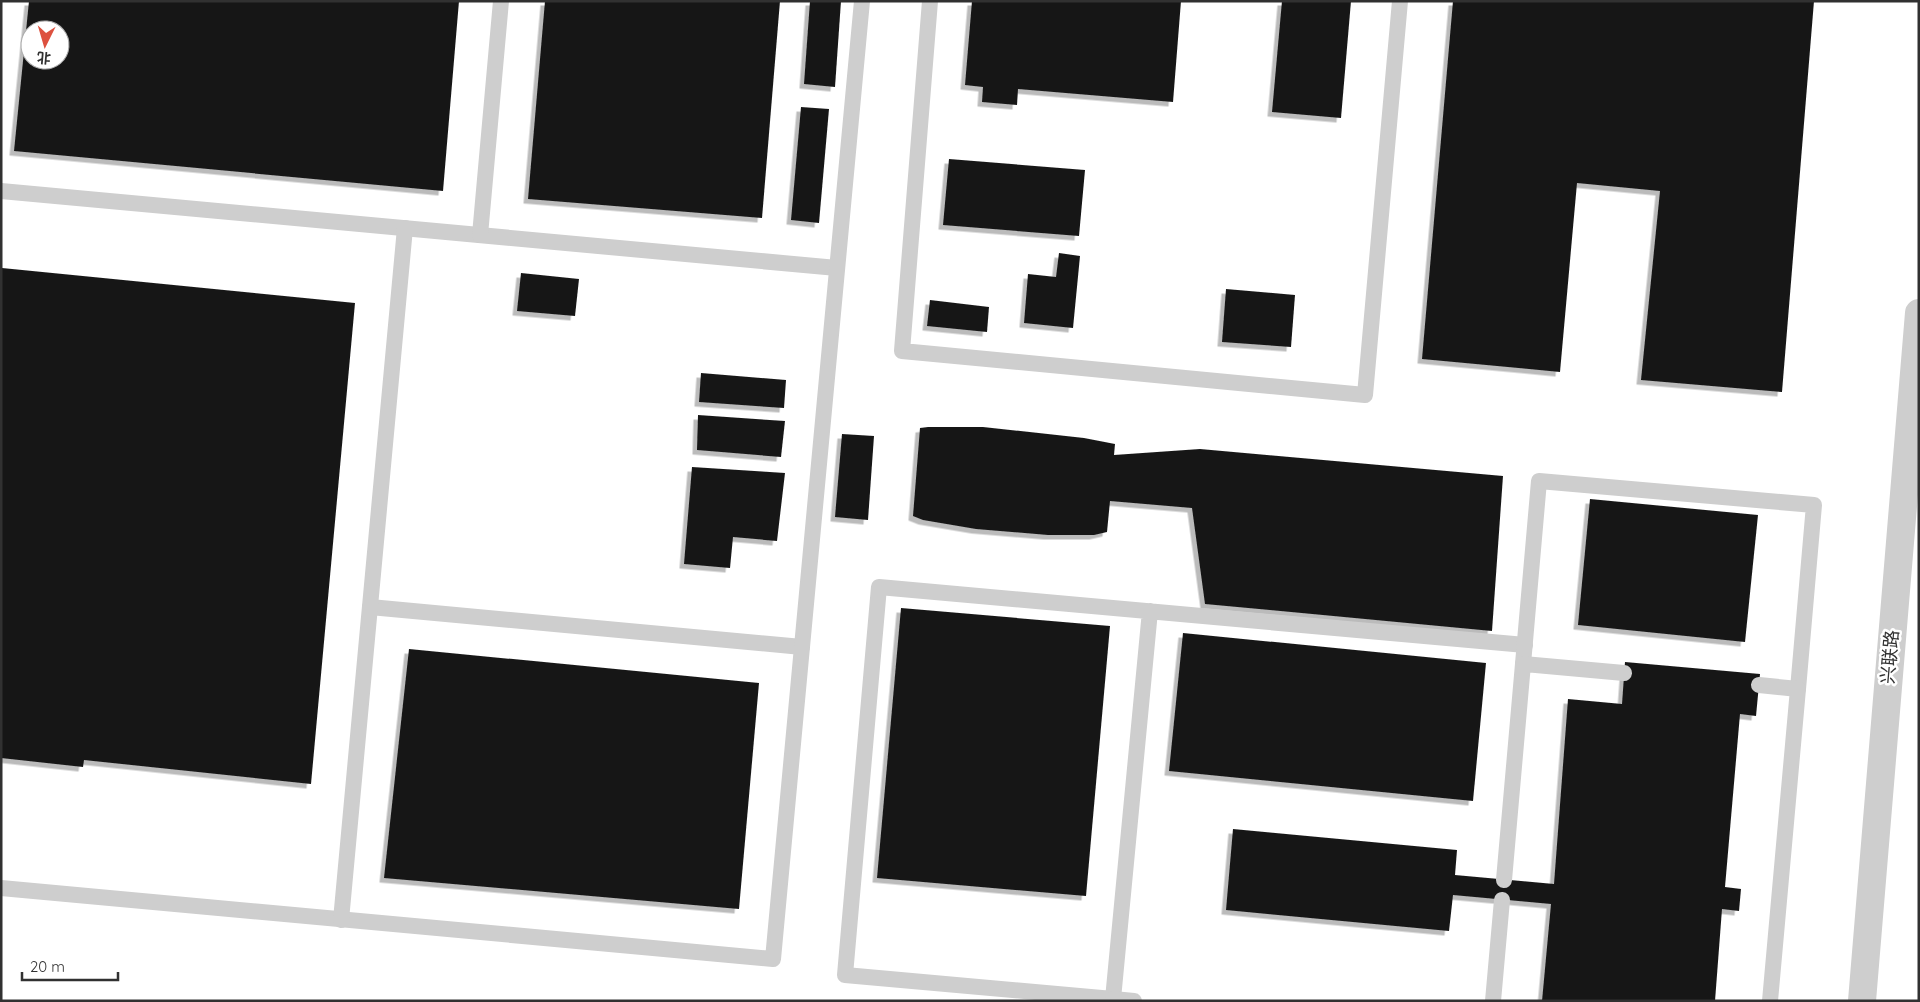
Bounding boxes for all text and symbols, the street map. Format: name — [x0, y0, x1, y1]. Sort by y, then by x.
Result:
north arrow — [20, 20, 70, 70]
text: 北 — [36, 48, 52, 68]
street label: 兴联路 — [1876, 629, 1903, 685]
scale bar — [22, 950, 119, 982]
text: 20 m — [30, 957, 65, 976]

